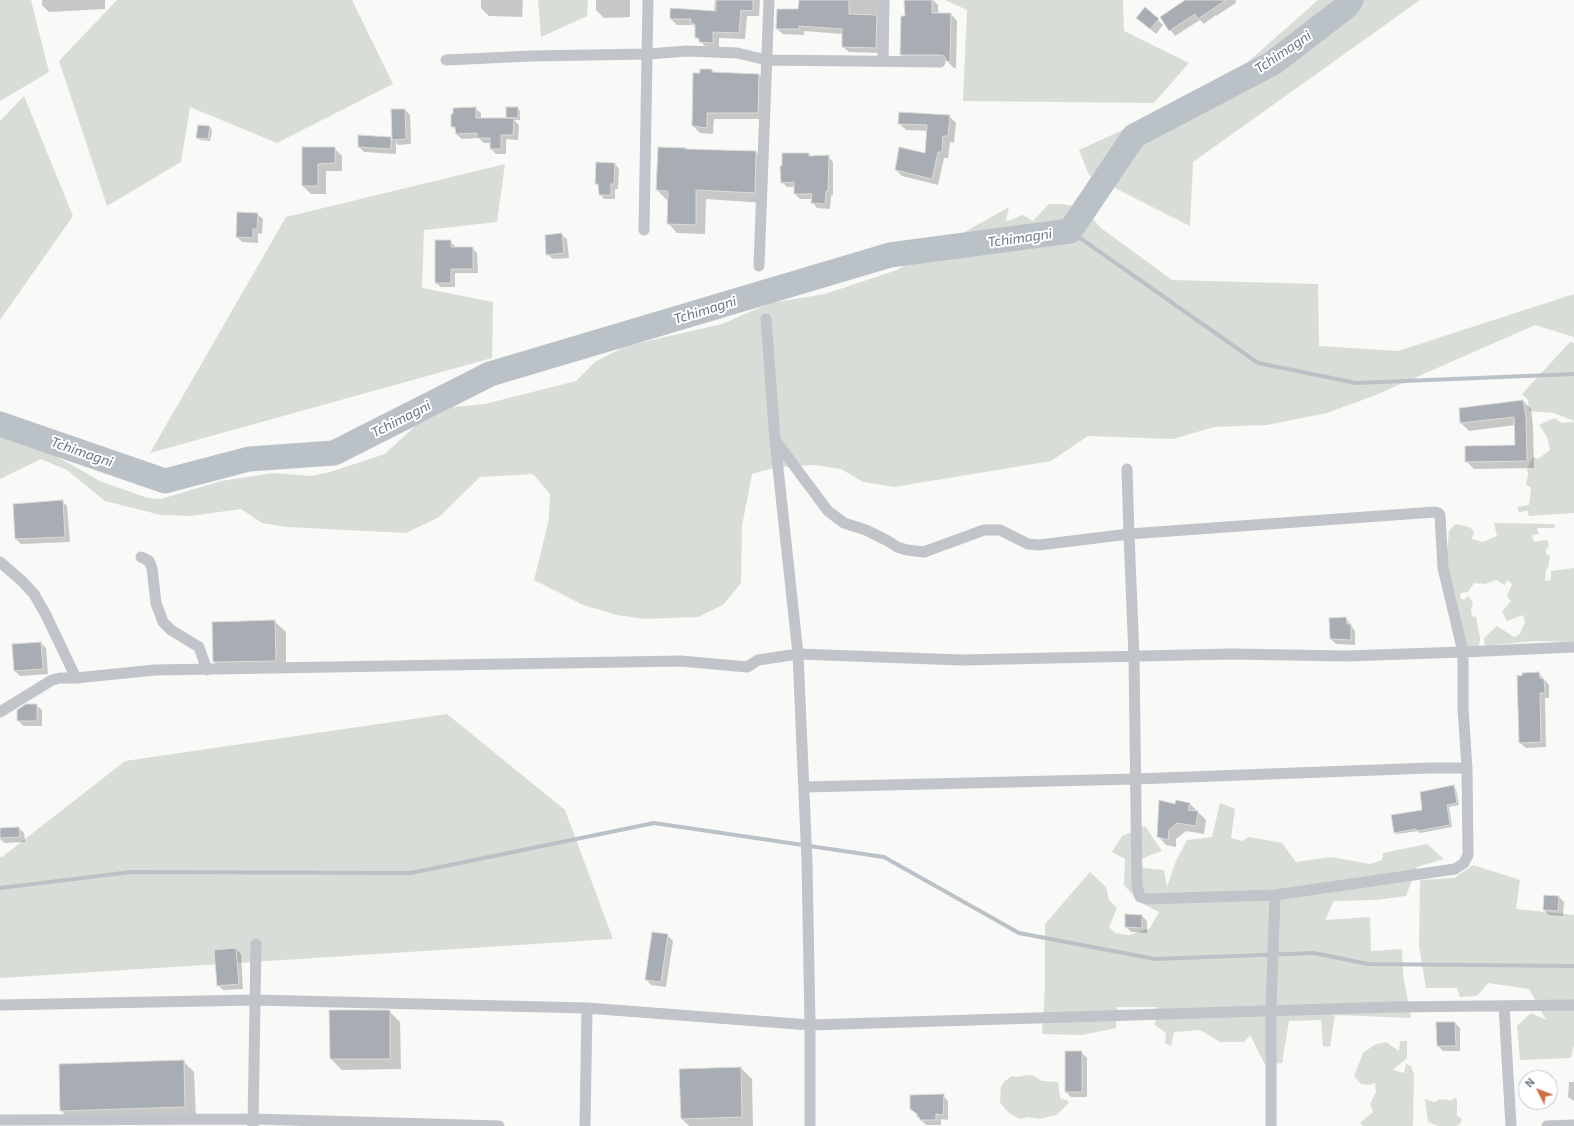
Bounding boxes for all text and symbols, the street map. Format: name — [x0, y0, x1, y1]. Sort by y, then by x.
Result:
water label: Tchimagni — [1251, 27, 1315, 77]
water label: Tchimagni — [987, 225, 1053, 251]
water label: Tchimagni — [672, 293, 738, 327]
water label: Tchimagni — [368, 397, 434, 441]
water label: Tchimagni — [49, 434, 115, 470]
north arrow — [1518, 1070, 1558, 1110]
text: N — [1522, 1075, 1537, 1090]

